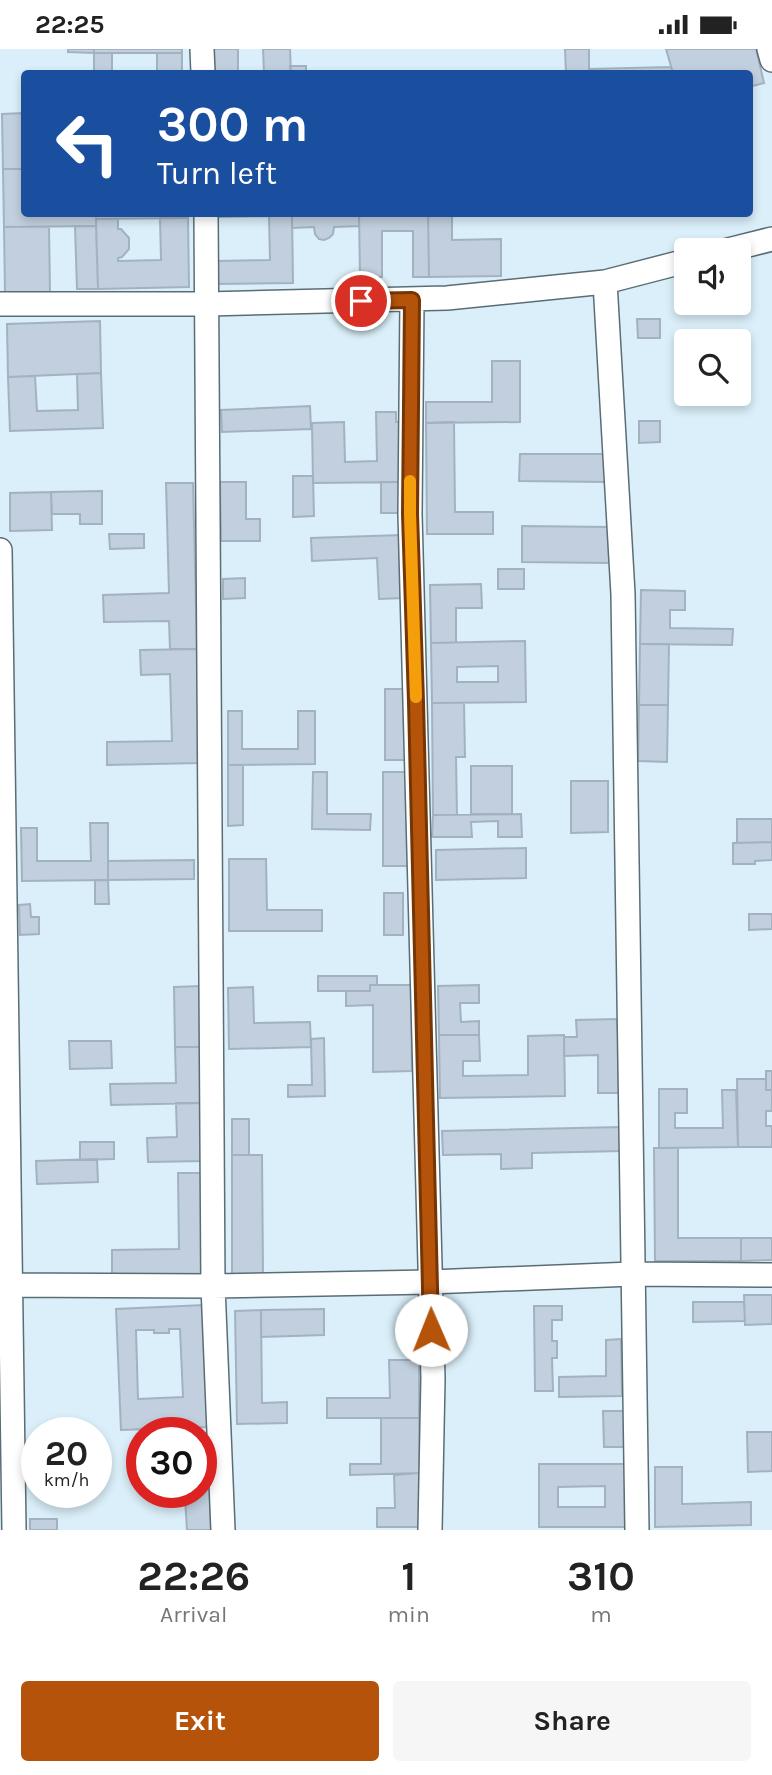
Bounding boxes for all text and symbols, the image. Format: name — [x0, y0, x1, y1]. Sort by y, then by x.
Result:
text: 22:25 — [35, 9, 104, 40]
text: 300 m — [157, 96, 308, 153]
icon: left — [42, 98, 133, 189]
text: Turn left — [157, 155, 277, 192]
map controls — [674, 238, 751, 406]
button: sound — [674, 238, 751, 315]
pin — [331, 271, 391, 331]
icon: arrive — [342, 282, 380, 320]
button: search — [674, 329, 751, 406]
position arrow — [394, 1293, 468, 1367]
speed limit sign: 30 — [126, 1417, 217, 1508]
text: 20 — [45, 1433, 88, 1474]
text: km/h — [44, 1469, 89, 1491]
text: 22:26 — [137, 1551, 250, 1601]
text: 1 — [401, 1551, 416, 1601]
text: 310 — [567, 1551, 635, 1601]
text: Arrival — [160, 1601, 227, 1628]
text: min — [388, 1601, 430, 1628]
text: m — [590, 1601, 612, 1628]
button: Exit — [21, 1681, 379, 1761]
button: Share — [393, 1681, 751, 1761]

